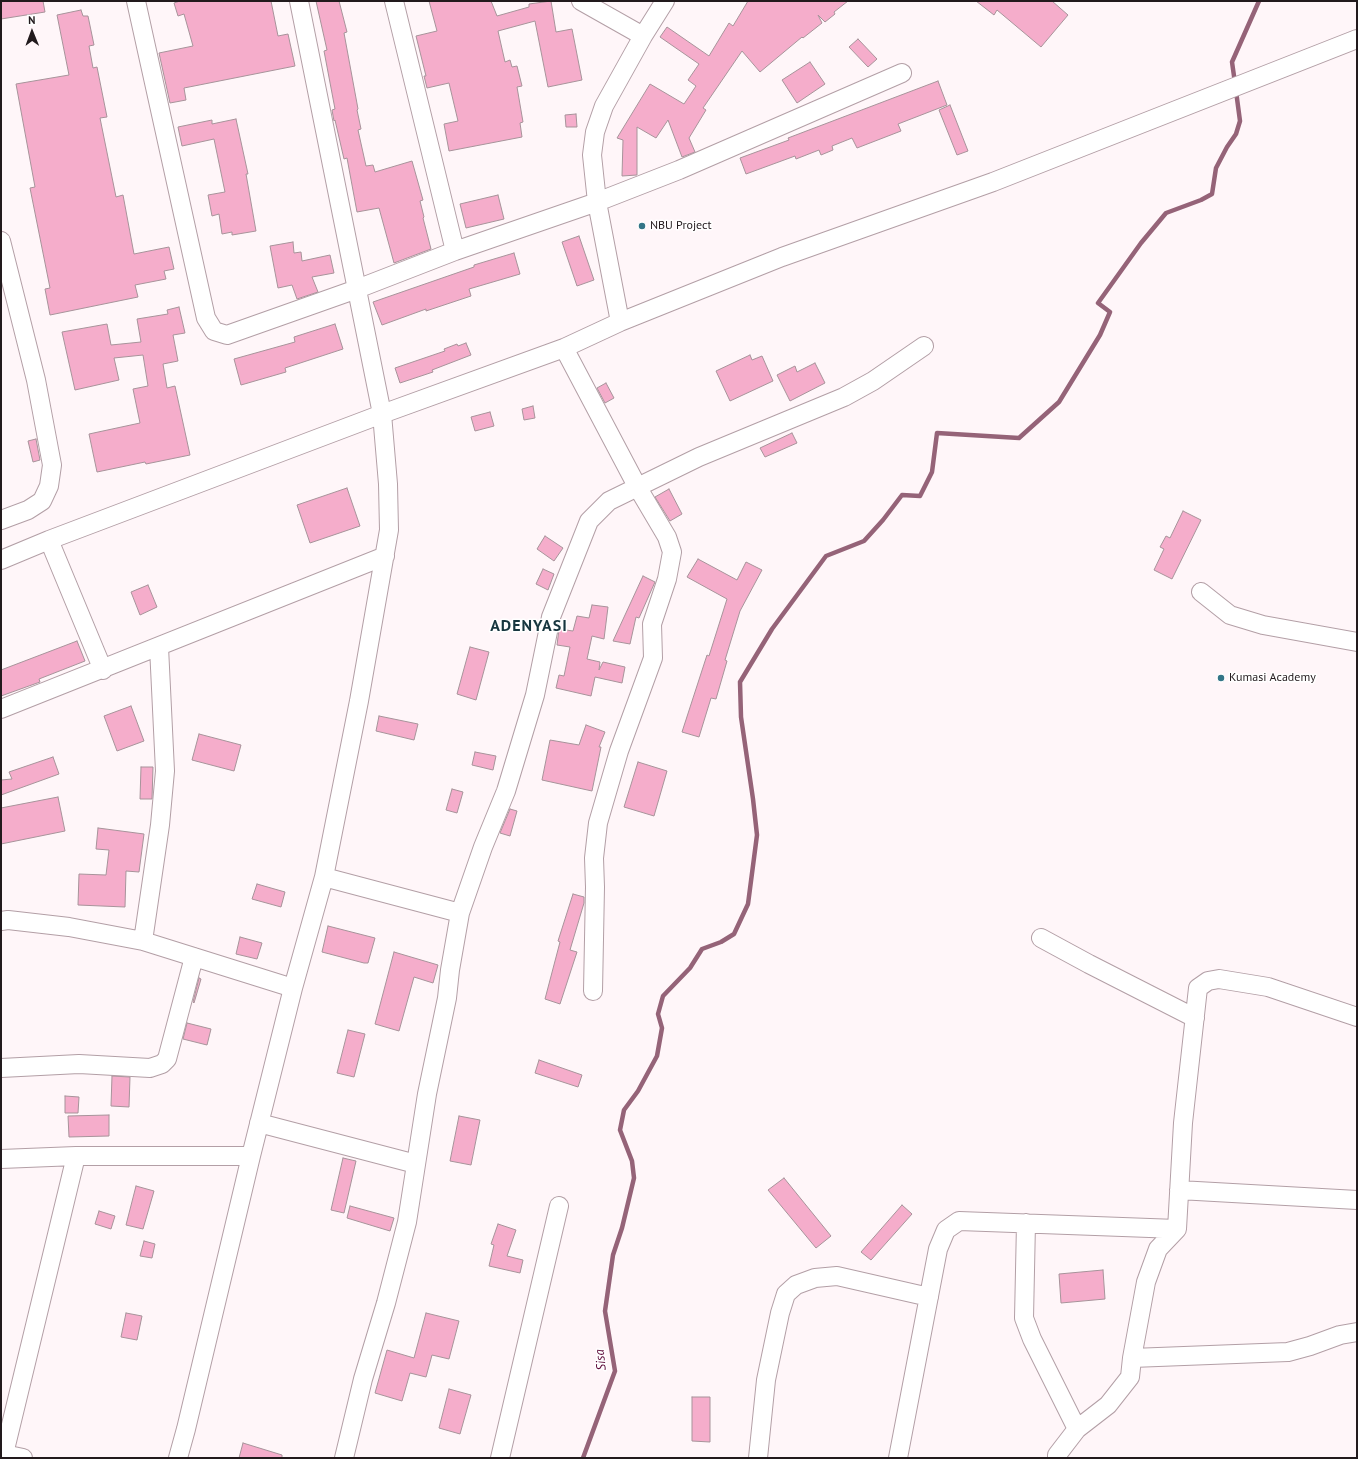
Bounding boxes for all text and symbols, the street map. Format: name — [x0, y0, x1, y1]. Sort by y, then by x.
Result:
north arrow — [12, 12, 52, 52]
text: N — [28, 13, 36, 27]
place label: NBU Project — [650, 219, 712, 233]
marker: NBU Project — [637, 221, 647, 231]
district label: ADENYASI — [490, 616, 568, 636]
place label: Kumasi Academy — [1229, 671, 1316, 685]
marker: Kumasi Academy — [1216, 673, 1226, 683]
water label: Sisa — [592, 1349, 610, 1371]

